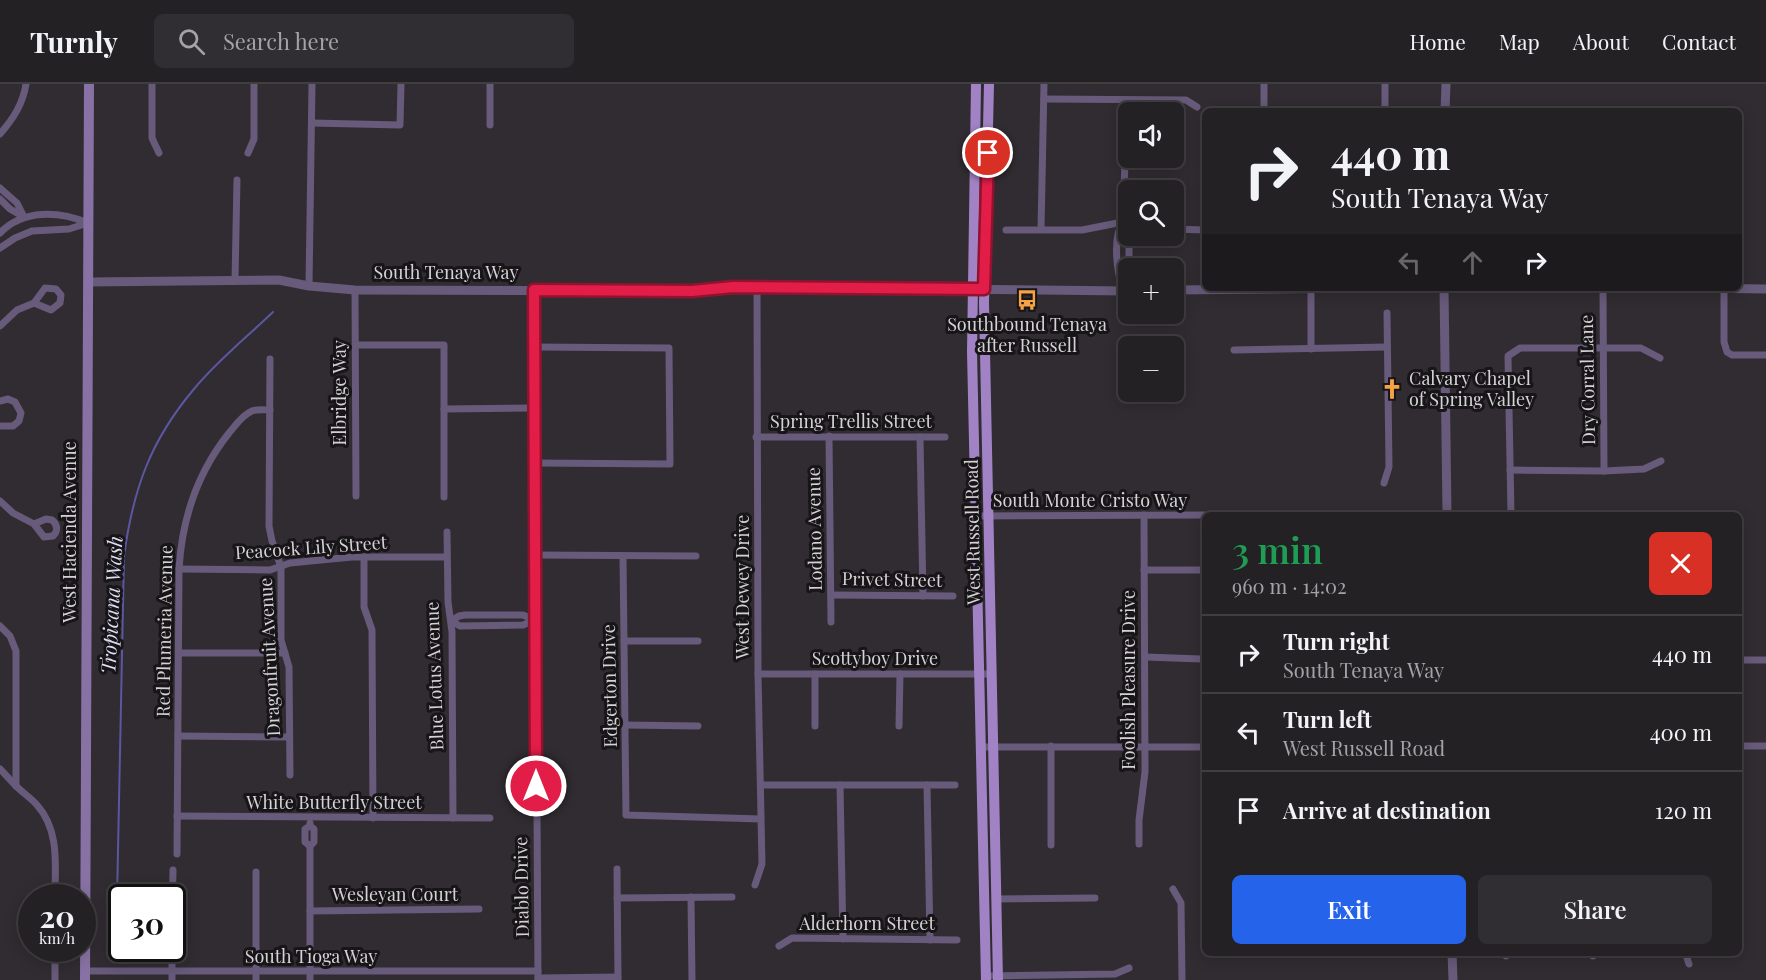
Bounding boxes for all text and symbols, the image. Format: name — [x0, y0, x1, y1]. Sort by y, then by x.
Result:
search box — [154, 14, 574, 68]
text: Turnly — [30, 23, 118, 60]
icon: search — [175, 25, 208, 58]
text: Search here — [223, 26, 339, 56]
text: Home — [1410, 27, 1466, 55]
text: Map — [1499, 27, 1540, 55]
text: About — [1573, 27, 1629, 55]
text: Contact — [1662, 27, 1736, 55]
map controls — [1118, 102, 1184, 402]
button: sound — [1118, 102, 1184, 168]
text: 440 m — [1331, 125, 1450, 181]
pin — [962, 127, 1013, 178]
icon: right — [1232, 132, 1310, 210]
icon: arrive — [971, 136, 1004, 169]
text: South Tenaya Way — [1331, 179, 1549, 215]
button: search — [1118, 180, 1184, 246]
icon: left — [1393, 246, 1426, 279]
icon: ahead — [1456, 246, 1489, 279]
icon: right — [1519, 246, 1552, 279]
button: + — [1118, 258, 1184, 324]
street label: South Tenaya Way — [373, 260, 519, 284]
bus stop icon: Southbound Tenaya after Russell — [1015, 288, 1039, 312]
place label: Southbound Tenaya after Russell — [947, 312, 1107, 357]
street label: Dry Corral Lane — [1574, 315, 1600, 445]
button: − — [1118, 336, 1184, 402]
street label: Elbridge Way — [327, 340, 351, 446]
place label: Calvary Chapel of Spring Valley — [1409, 366, 1534, 411]
church icon: Calvary Chapel of Spring Valley — [1380, 377, 1404, 401]
street label: Spring Trellis Street — [770, 409, 933, 433]
street label: West Hacienda Avenue — [57, 441, 81, 624]
street label: West Russell Road — [959, 458, 985, 606]
street label: Lodano Avenue — [801, 467, 827, 591]
street label: South Monte Cristo Way — [993, 488, 1187, 512]
street label: West Dewey Drive — [730, 515, 754, 660]
text: 3 min — [1232, 525, 1323, 573]
street label: Peacock Lily Street — [234, 530, 388, 564]
button: close — [1649, 532, 1712, 595]
water label: Tropicana Wash — [93, 535, 128, 675]
street label: Red Plumeria Avenue — [151, 545, 178, 717]
street label: Privet Street — [842, 566, 943, 592]
text: 960 m · 14:02 — [1232, 572, 1347, 599]
street label: Dragonfruit Avenue — [253, 577, 285, 737]
street label: Foolish Pleasure Drive — [1116, 590, 1140, 770]
street label: Blue Lotus Avenue — [419, 601, 449, 751]
street label: Edgerton Drive — [596, 624, 622, 748]
text: Turn right — [1283, 626, 1389, 656]
icon: right — [1232, 638, 1265, 671]
text: 440 m — [1652, 639, 1712, 669]
street label: Scottyboy Drive — [812, 646, 938, 670]
text: South Tenaya Way — [1283, 656, 1444, 683]
text: Turn left — [1283, 704, 1372, 734]
icon: left — [1232, 716, 1265, 749]
text: 400 m — [1650, 717, 1712, 747]
text: West Russell Road — [1283, 734, 1445, 761]
position arrow — [504, 754, 568, 818]
street label: White Butterfly Street — [245, 790, 422, 814]
icon: arrive — [1232, 794, 1265, 827]
text: Arrive at destination — [1283, 795, 1491, 825]
text: 120 m — [1655, 795, 1712, 825]
street label: Diablo Drive — [508, 837, 534, 938]
button: Exit — [1232, 875, 1466, 944]
button: Share — [1478, 875, 1712, 944]
street label: Wesleyan Court — [331, 882, 459, 906]
speed limit sign: 30 — [108, 884, 186, 962]
text: 20 — [39, 896, 75, 936]
street label: Alderhorn Street — [798, 911, 935, 935]
text: km/h — [39, 928, 75, 948]
street label: South Tioga Way — [245, 944, 377, 968]

